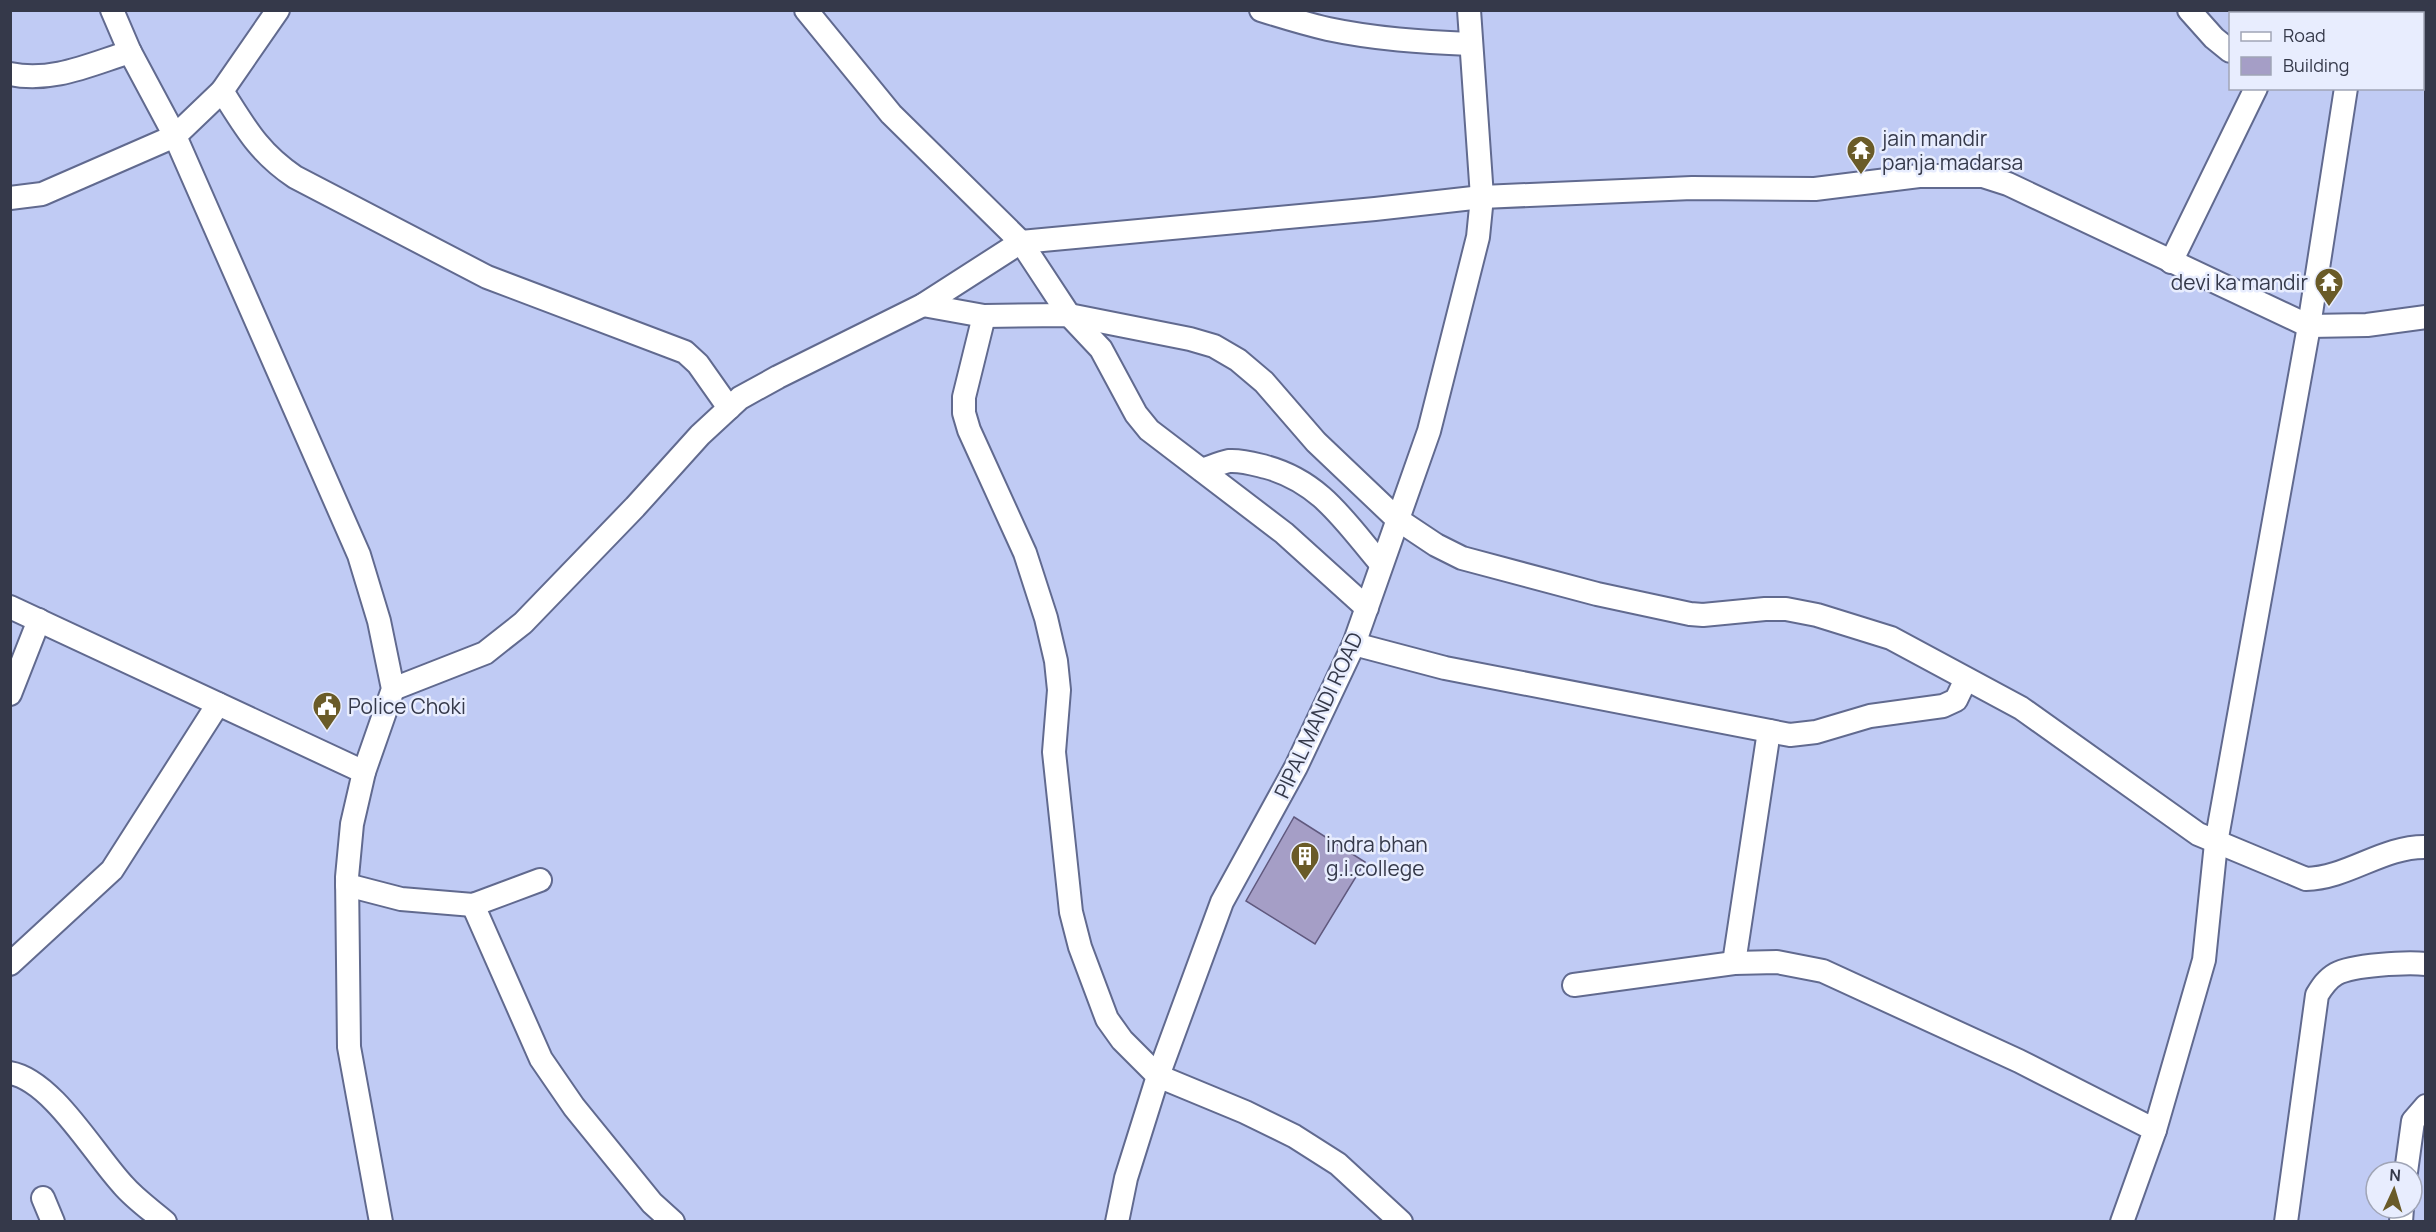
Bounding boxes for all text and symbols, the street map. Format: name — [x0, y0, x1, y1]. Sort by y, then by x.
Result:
legend — [2229, 12, 2424, 90]
text: Road — [2283, 23, 2326, 47]
text: Building — [2283, 53, 2349, 77]
place label: jain mandir panja madarsa — [1881, 124, 2023, 176]
temple icon: jain mandir panja madarsa — [1845, 134, 1877, 176]
temple icon: devi ka mandir — [2313, 266, 2345, 308]
place label: devi ka mandir — [2171, 268, 2308, 296]
street label: PIPAL MANDI ROAD — [1267, 627, 1369, 803]
public building icon: Police Choki — [311, 690, 343, 732]
place label: Police Choki — [348, 692, 466, 720]
place label: indra bhan g.i.college — [1326, 830, 1428, 882]
building icon: indra bhan g.i.college — [1289, 840, 1321, 882]
north arrow — [2364, 1160, 2424, 1220]
text: N — [2389, 1164, 2402, 1186]

